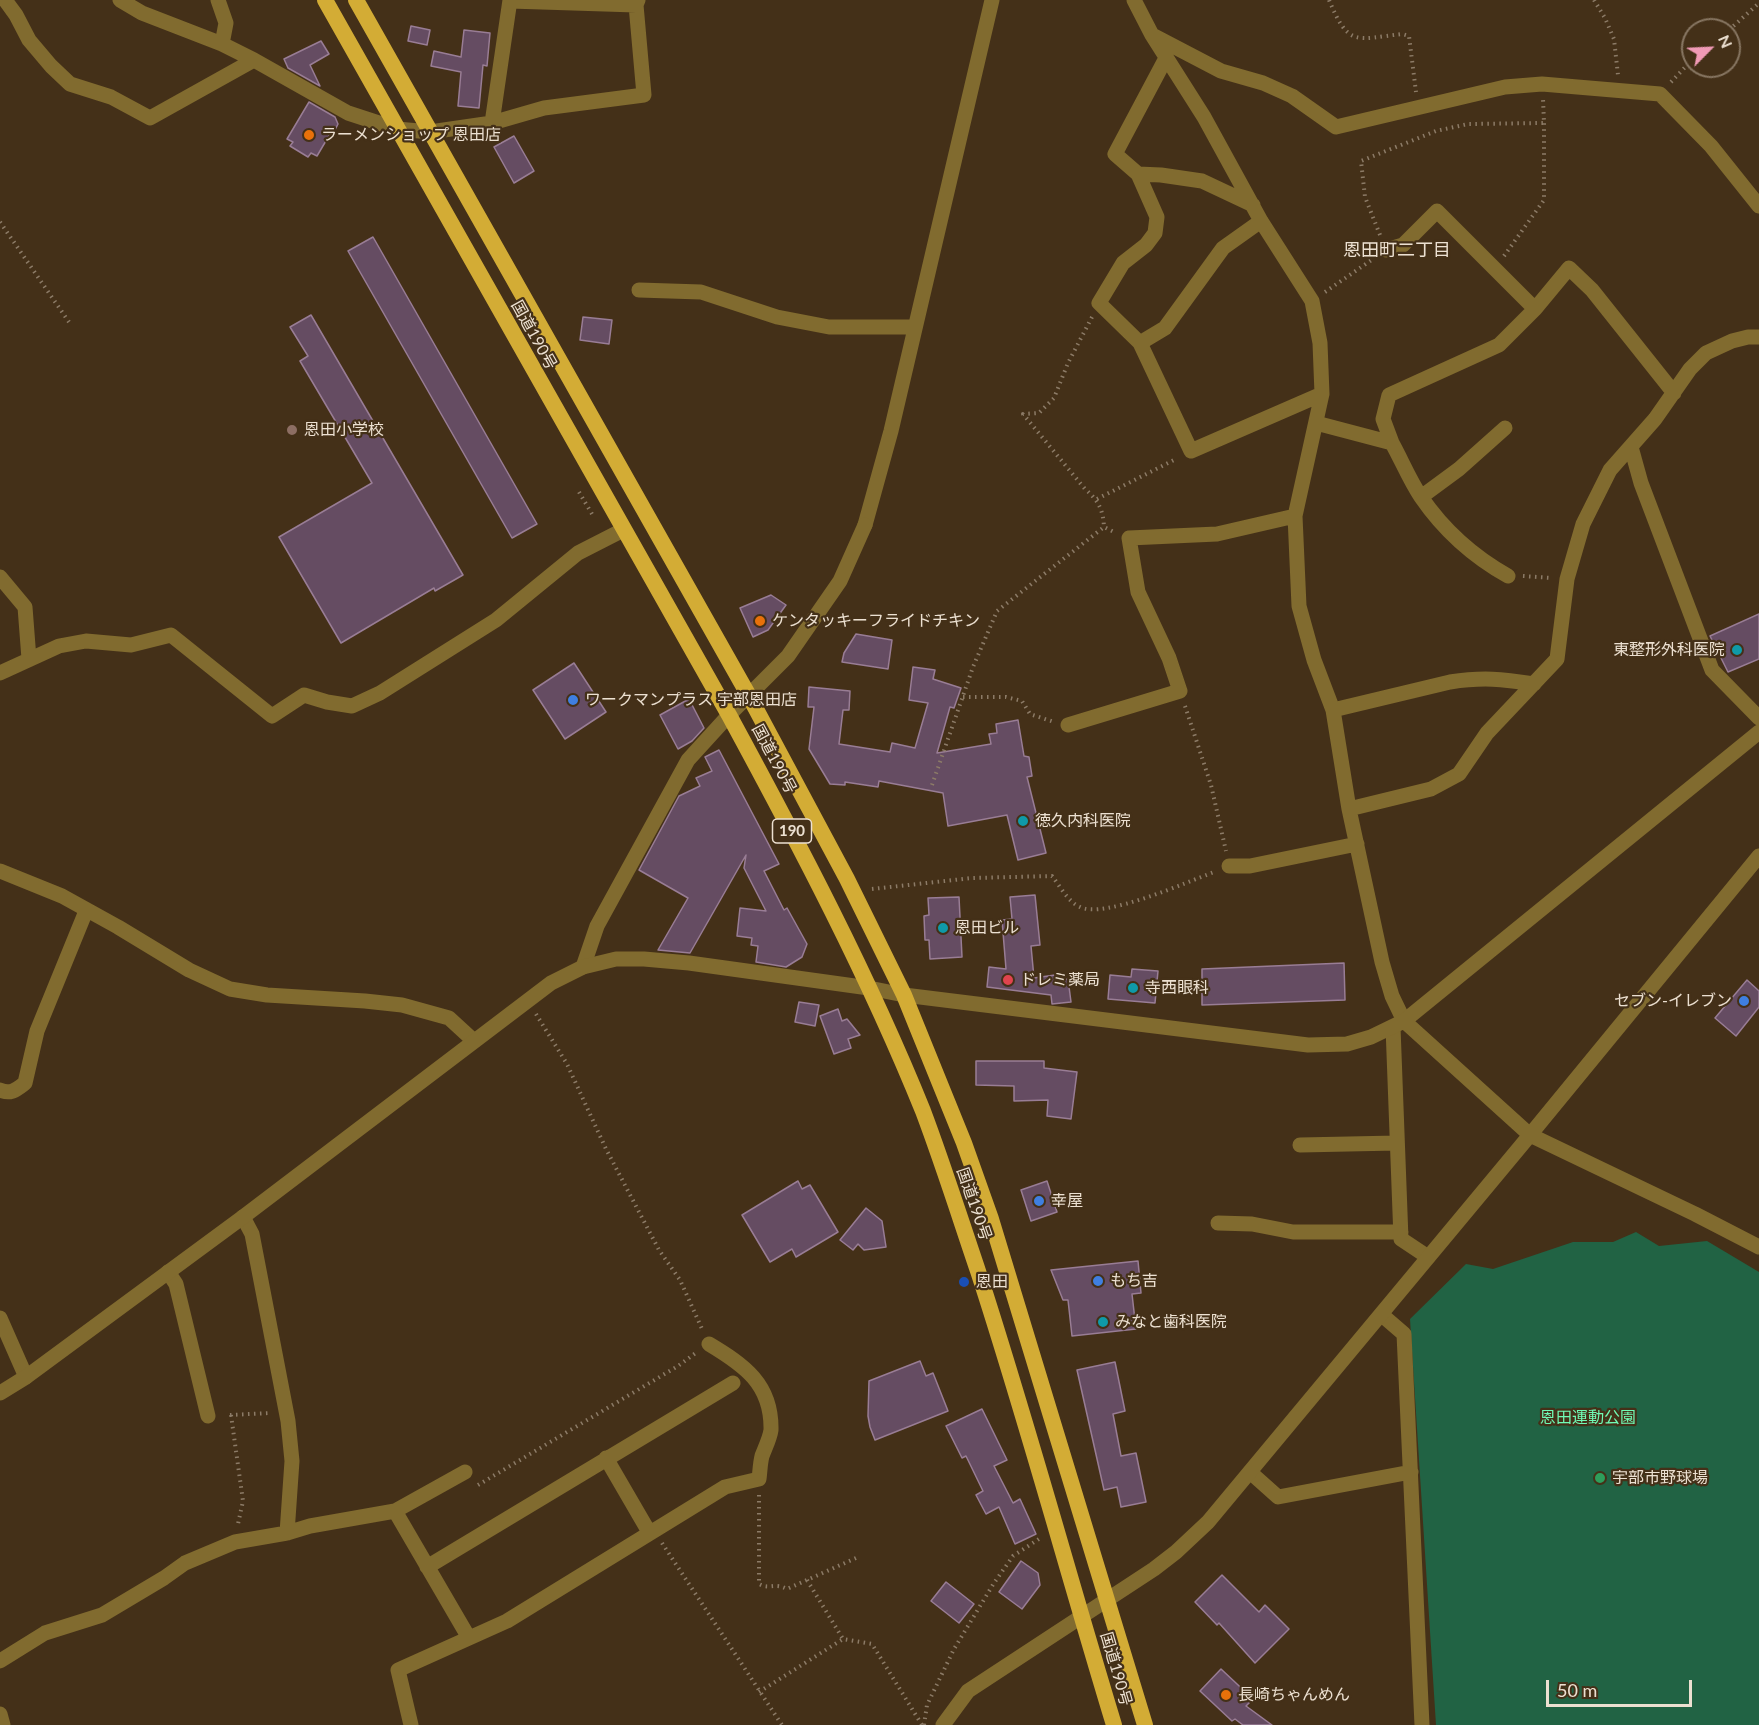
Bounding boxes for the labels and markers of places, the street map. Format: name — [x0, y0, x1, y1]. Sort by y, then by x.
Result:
place label: ラーメンショップ 恩田店 — [321, 125, 501, 145]
marker: ラーメンショップ 恩田店 — [302, 128, 316, 142]
place label: 恩田小学校 — [304, 420, 384, 440]
marker: 恩田小学校 — [285, 423, 299, 437]
place label: ケンタッキーフライドチキン — [772, 611, 980, 631]
marker: ケンタッキーフライドチキン — [753, 614, 767, 628]
place label: 東整形外科医院 — [1613, 640, 1725, 660]
marker: 東整形外科医院 — [1730, 643, 1744, 657]
place label: ワークマンプラス 宇部恩田店 — [585, 690, 797, 710]
marker: ワークマンプラス 宇部恩田店 — [566, 693, 580, 707]
place label: 徳久内科医院 — [1035, 811, 1131, 831]
marker: 徳久内科医院 — [1016, 814, 1030, 828]
place label: 恩田ビル — [955, 918, 1019, 938]
marker: 恩田ビル — [936, 921, 950, 935]
place label: ドレミ薬局 — [1020, 970, 1100, 990]
marker: ドレミ薬局 — [1001, 973, 1015, 987]
place label: 寺西眼科 — [1145, 978, 1209, 998]
marker: 寺西眼科 — [1126, 981, 1140, 995]
place label: セブン-イレブン — [1614, 991, 1732, 1011]
marker: セブン-イレブン — [1737, 994, 1751, 1008]
place label: 幸屋 — [1051, 1191, 1083, 1211]
marker: 幸屋 — [1032, 1194, 1046, 1208]
place label: もち吉 — [1110, 1271, 1158, 1291]
place label: 恩田 — [976, 1272, 1008, 1292]
marker: もち吉 — [1091, 1274, 1105, 1288]
marker: 恩田 — [957, 1275, 971, 1289]
place label: みなと歯科医院 — [1115, 1312, 1227, 1332]
marker: みなと歯科医院 — [1096, 1315, 1110, 1329]
place label: 宇部市野球場 — [1612, 1468, 1708, 1488]
marker: 宇部市野球場 — [1593, 1471, 1607, 1485]
place label: 長崎ちゃんめん — [1238, 1685, 1350, 1705]
marker: 長崎ちゃんめん — [1219, 1688, 1233, 1702]

